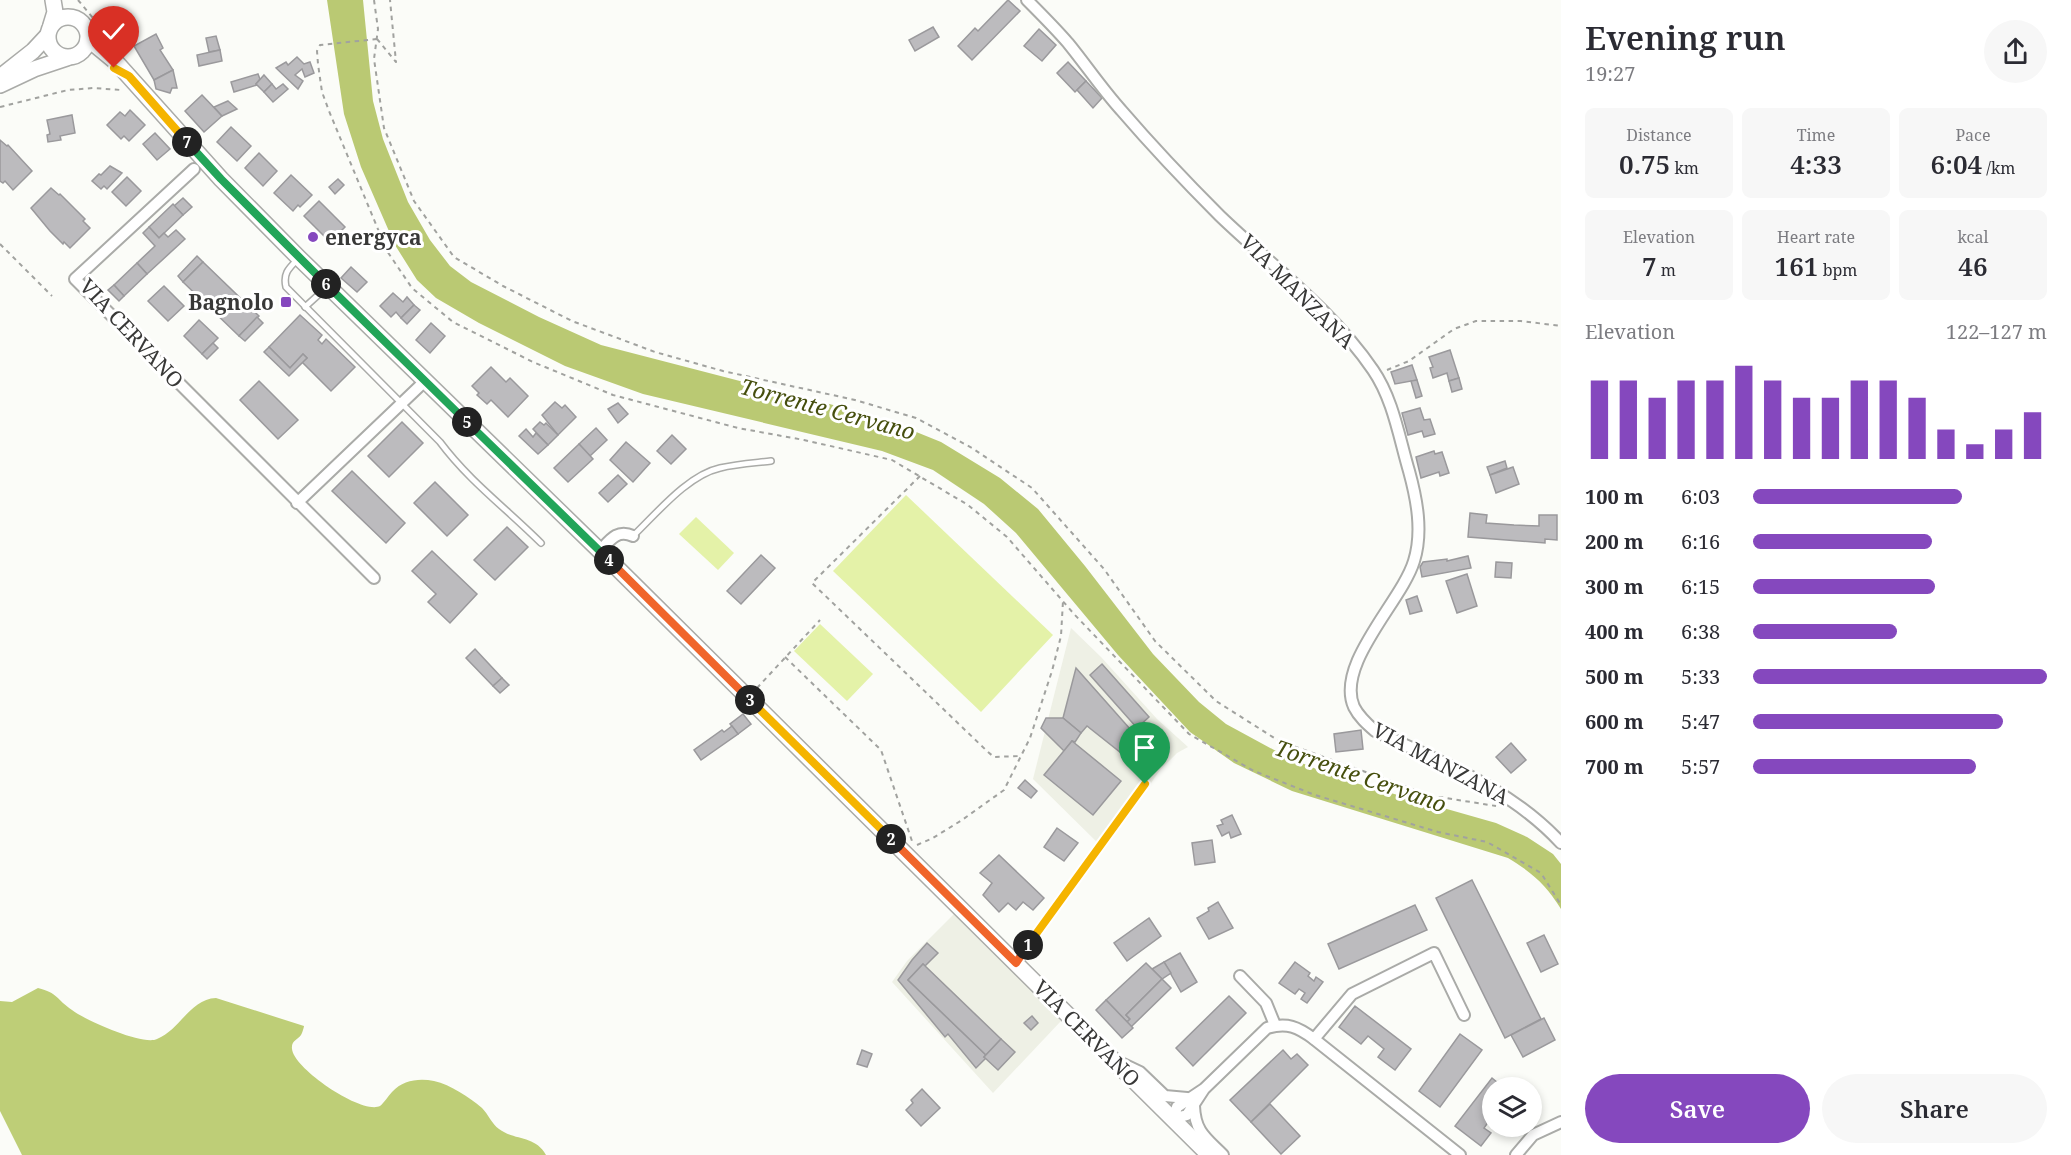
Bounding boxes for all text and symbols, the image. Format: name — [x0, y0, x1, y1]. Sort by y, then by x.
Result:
pin — [88, 6, 139, 68]
icon: check — [97, 15, 130, 48]
text: Evening run — [1585, 15, 1786, 60]
button: share — [1984, 20, 2047, 83]
text: 19:27 — [1585, 60, 1635, 87]
text: Distance — [1626, 124, 1692, 146]
text: Time — [1797, 124, 1835, 146]
text: Pace — [1955, 124, 1991, 146]
pin: 7 — [172, 127, 202, 157]
text: 7 — [182, 131, 192, 153]
text: 0.75 — [1619, 146, 1670, 182]
text: 4:33 — [1790, 146, 1842, 182]
text: 6:04 — [1931, 146, 1982, 182]
text: km — [1670, 157, 1699, 179]
text: /km — [1982, 157, 2015, 179]
place label: energyca — [325, 223, 422, 251]
text: Elevation — [1623, 226, 1695, 248]
text: Heart rate — [1777, 226, 1855, 248]
text: kcal — [1958, 226, 1988, 248]
street label: VIA MANZANA — [1235, 228, 1361, 354]
marker: energyca — [306, 230, 320, 244]
text: 7 — [1642, 248, 1657, 284]
text: 161 — [1775, 248, 1818, 284]
text: 46 — [1958, 248, 1988, 284]
text: m — [1657, 259, 1676, 281]
text: bpm — [1818, 259, 1857, 281]
pin: 6 — [311, 269, 341, 299]
street label: VIA CERVANO — [74, 272, 190, 394]
text: 6 — [321, 273, 331, 295]
place label: Bagnolo — [188, 288, 274, 316]
marker: Bagnolo — [279, 295, 293, 309]
text: Elevation — [1585, 318, 1675, 345]
text: 122–127 m — [1946, 318, 2047, 345]
water label: Torrente Cervano — [737, 370, 919, 446]
pin: 5 — [452, 407, 482, 437]
text: 5 — [462, 411, 472, 433]
text: 100 m — [1585, 483, 1644, 510]
text: 6:03 — [1681, 483, 1720, 510]
text: 200 m — [1585, 528, 1644, 555]
text: 6:16 — [1681, 528, 1720, 555]
pin: 4 — [594, 545, 624, 575]
text: 4 — [604, 549, 614, 571]
text: 300 m — [1585, 573, 1644, 600]
text: 6:15 — [1681, 573, 1720, 600]
text: 400 m — [1585, 618, 1644, 645]
text: 6:38 — [1681, 618, 1720, 645]
text: 500 m — [1585, 663, 1644, 690]
text: 5:33 — [1681, 663, 1720, 690]
pin: 3 — [735, 685, 765, 715]
text: 3 — [745, 689, 755, 711]
text: 600 m — [1585, 708, 1644, 735]
text: 5:47 — [1681, 708, 1720, 735]
street label: VIA MANZANA — [1368, 715, 1514, 811]
pin — [1119, 722, 1170, 784]
icon: arrive — [1128, 731, 1161, 764]
water label: Torrente Cervano — [1271, 732, 1451, 818]
text: 700 m — [1585, 753, 1644, 780]
text: 5:57 — [1681, 753, 1720, 780]
pin: 2 — [876, 824, 906, 854]
text: 2 — [886, 828, 896, 850]
pin: 1 — [1013, 930, 1043, 960]
text: 1 — [1023, 934, 1033, 956]
street label: VIA CERVANO — [1028, 974, 1146, 1092]
button: Save — [1585, 1074, 1810, 1143]
button: Share — [1822, 1074, 2047, 1143]
map controls — [1482, 1077, 1542, 1137]
button: layers — [1482, 1077, 1542, 1137]

